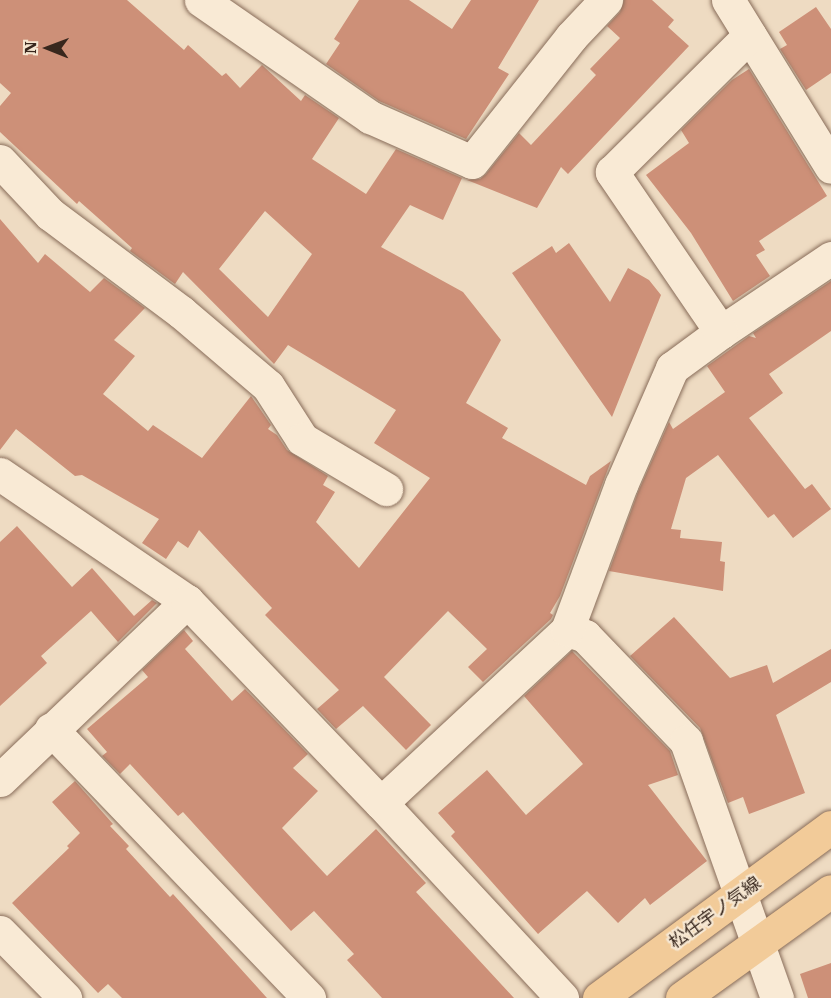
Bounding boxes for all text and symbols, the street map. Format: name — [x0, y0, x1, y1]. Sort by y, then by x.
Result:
north arrow — [18, 18, 78, 78]
text: N — [20, 41, 40, 54]
street label: 松任宇ノ気線 — [665, 873, 765, 953]

